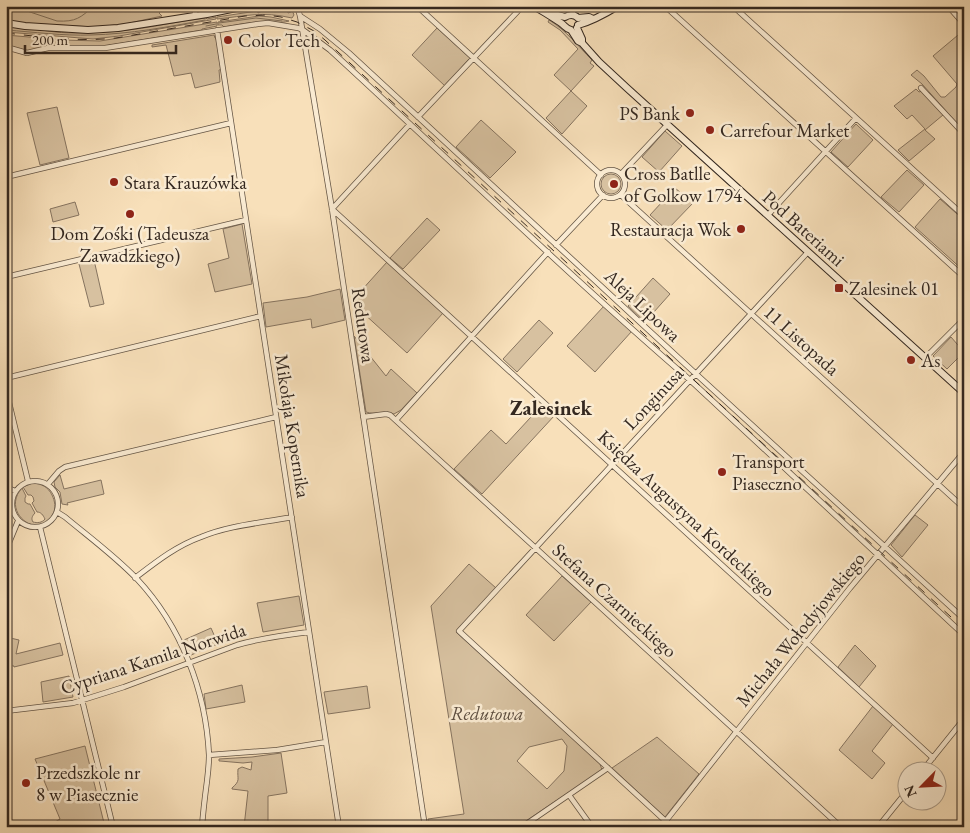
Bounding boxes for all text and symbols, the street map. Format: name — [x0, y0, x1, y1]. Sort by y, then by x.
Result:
scale bar — [25, 22, 176, 54]
place label: Color Tech — [238, 28, 320, 53]
text: 200 m — [32, 30, 69, 49]
marker: Color Tech — [222, 34, 234, 46]
place label: PS Bank — [619, 101, 681, 126]
marker: PS Bank — [684, 107, 696, 119]
place label: Carrefour Market — [720, 118, 849, 143]
marker: Carrefour Market — [704, 124, 716, 136]
place label: Cross Batlle of Golkow 1794 — [624, 161, 743, 208]
place label: Stara Krauzówka — [124, 170, 247, 195]
marker: Stara Krauzówka — [108, 176, 120, 188]
marker: Cross Batlle of Golkow 1794 — [608, 178, 620, 190]
street label: Pod Bateriami — [757, 185, 850, 272]
marker: Dom Zośki (Tadeusza Zawadzkiego) — [124, 208, 136, 220]
place label: Restauracja Wok — [610, 217, 732, 242]
place label: Dom Zośki (Tadeusza Zawadzkiego) — [51, 221, 210, 268]
marker: Restauracja Wok — [735, 223, 747, 235]
street label: Aleja Lipowa — [598, 263, 687, 347]
place label: Zalesinek 01 — [849, 276, 939, 301]
marker: Zalesinek 01 — [833, 282, 845, 294]
street label: Redutowa — [346, 286, 381, 365]
street label: 11 Listopada — [759, 300, 845, 381]
place label: As — [920, 348, 940, 373]
street label: Mikołaja Kopernika — [269, 352, 316, 500]
marker: As — [905, 354, 917, 366]
street label: Longinusa — [618, 361, 689, 435]
district label: Zalesinek — [510, 394, 593, 421]
street label: Księdza Augustyna Kordeckiego — [593, 424, 781, 602]
place label: Transport Piaseczno — [732, 449, 805, 496]
marker: Transport Piaseczno — [716, 466, 728, 478]
street label: Stefana Czarnieckiego — [547, 538, 682, 663]
street label: Michała Wołodyjowskiego — [730, 547, 871, 712]
street label: Cypriana Kamila Norwida — [57, 617, 249, 700]
park label: Redutowa — [451, 701, 523, 726]
place label: Przedszkole nr 8 w Piasecznie — [36, 760, 141, 807]
north arrow — [898, 760, 948, 810]
marker: Przedszkole nr 8 w Piasecznie — [20, 777, 32, 789]
text: N — [899, 782, 921, 800]

